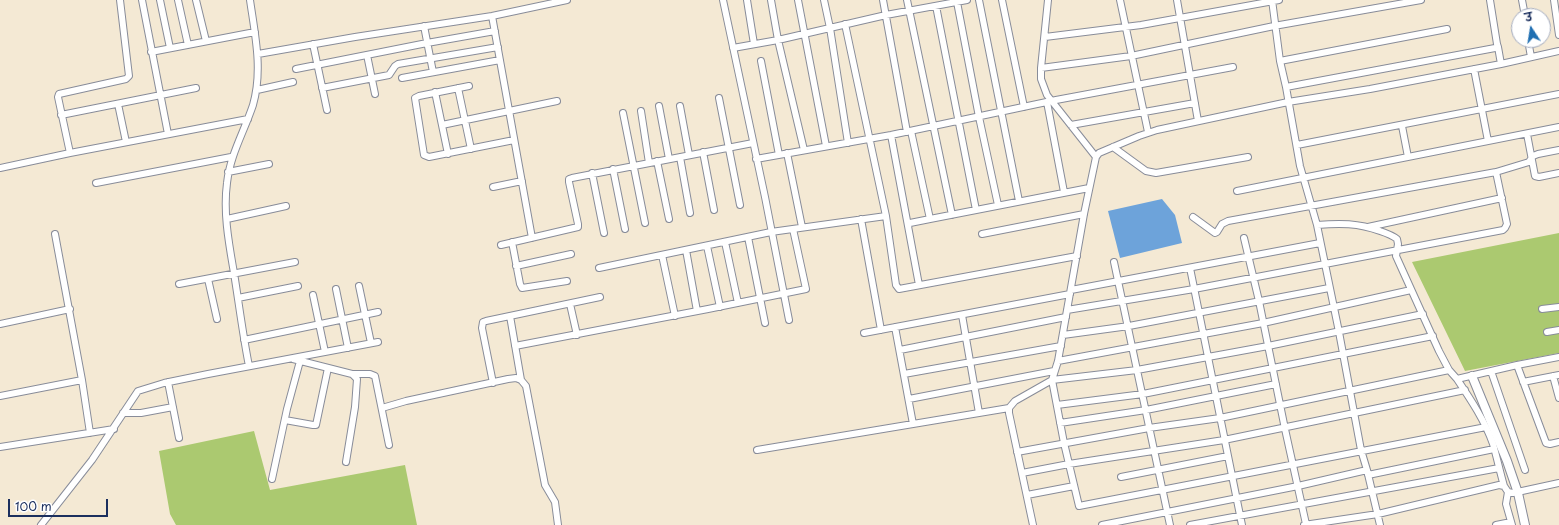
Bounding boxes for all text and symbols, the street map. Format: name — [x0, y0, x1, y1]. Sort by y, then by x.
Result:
north arrow — [1511, 8, 1551, 48]
text: उ — [1523, 8, 1534, 26]
scale bar — [10, 491, 110, 517]
text: 100 m — [15, 497, 52, 515]

